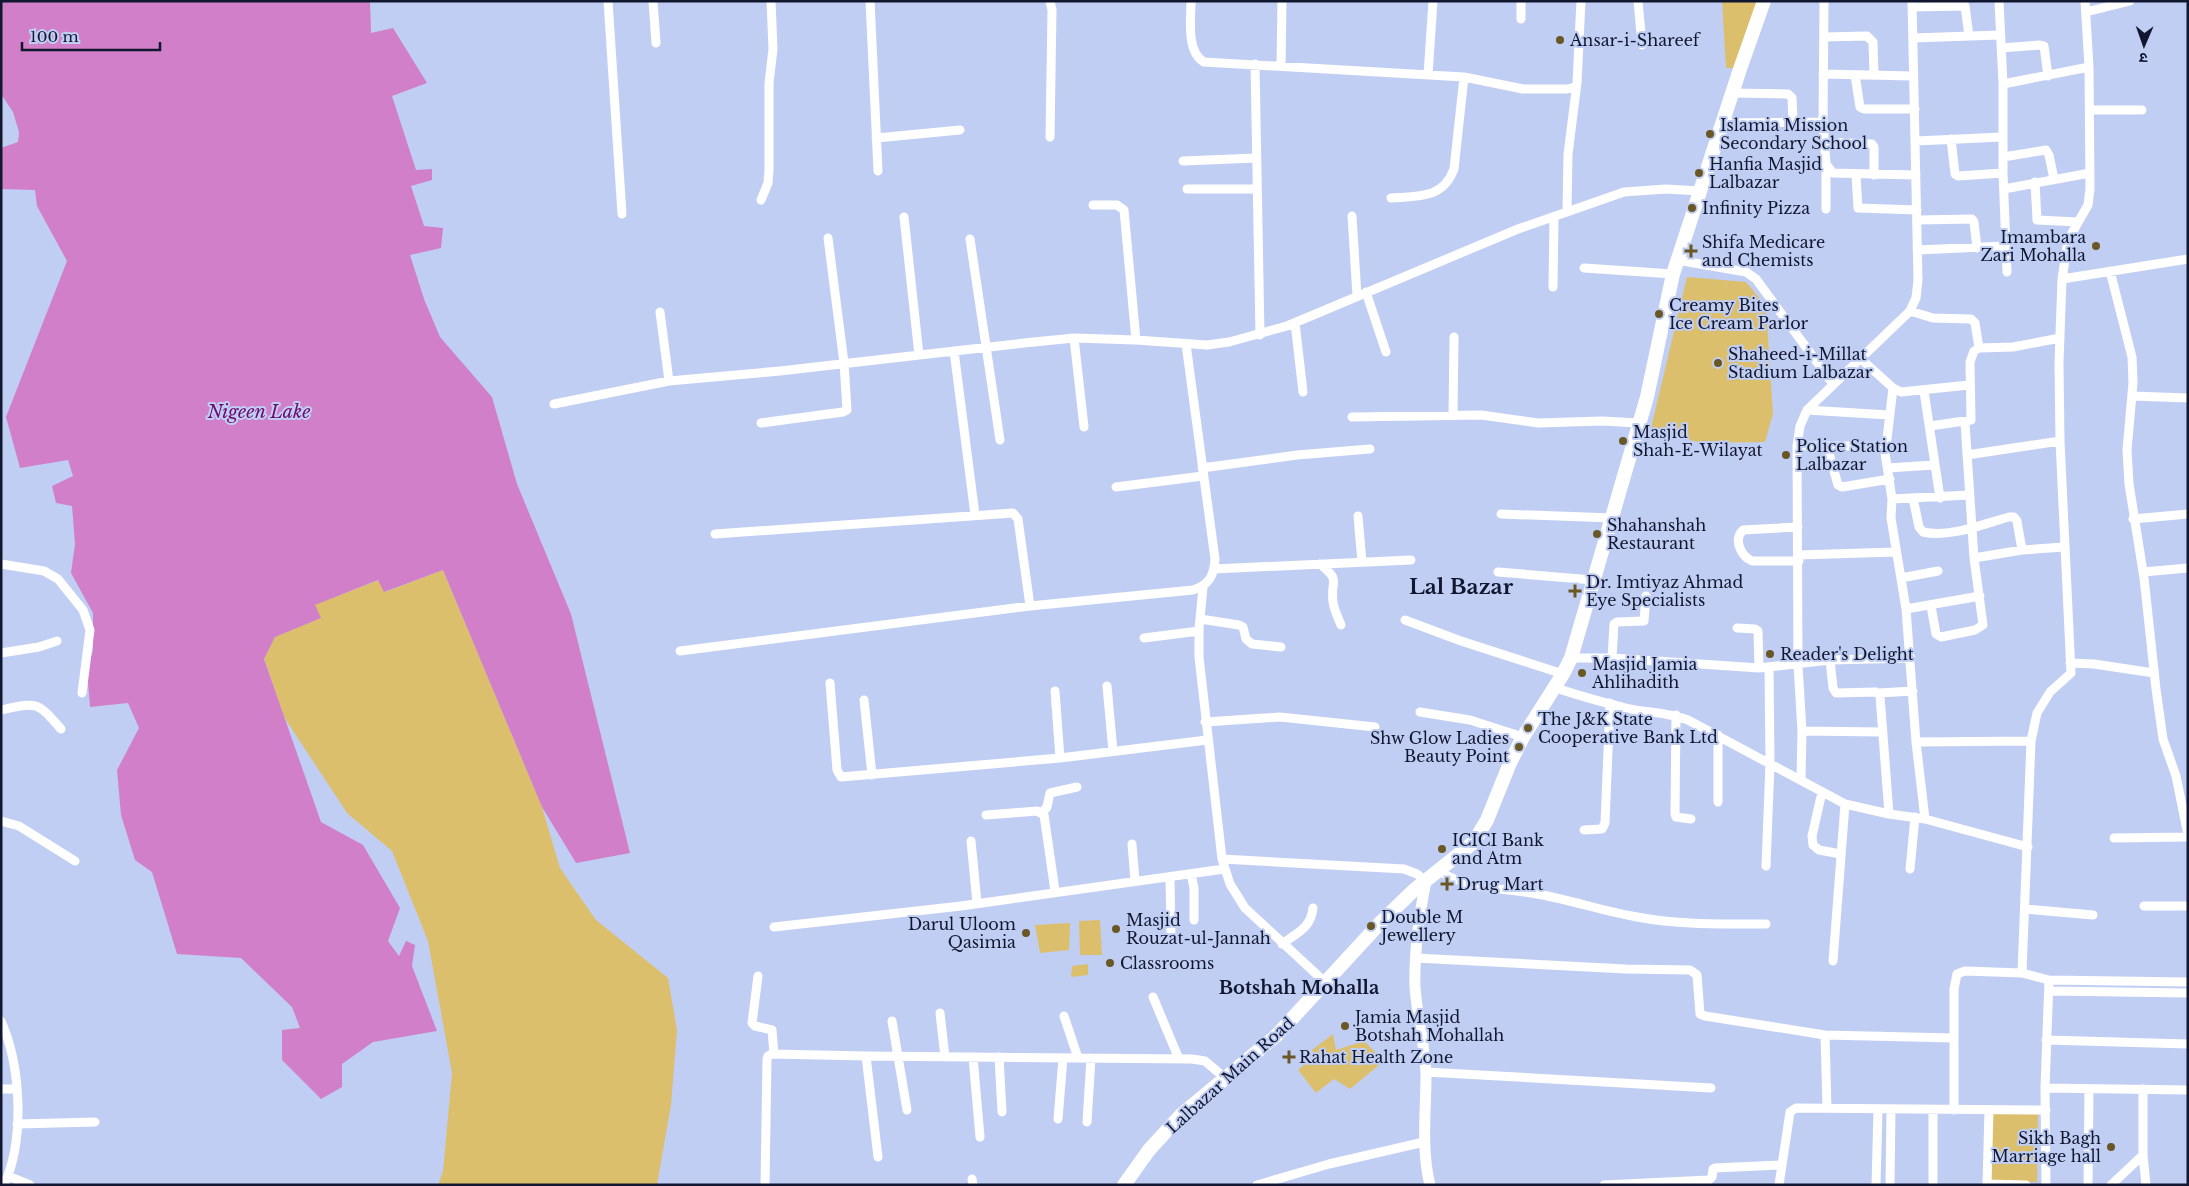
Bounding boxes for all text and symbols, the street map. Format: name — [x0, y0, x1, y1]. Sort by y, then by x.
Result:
scale bar — [22, 20, 160, 52]
north arrow — [2119, 20, 2169, 70]
text: 100 m — [30, 27, 79, 46]
place label: Ansar-i-Shareef — [1569, 30, 1702, 50]
marker: Ansar-i-Shareef — [1554, 34, 1566, 46]
text: उ — [2138, 49, 2148, 67]
place label: Islamia Mission Secondary School — [1720, 115, 1867, 153]
marker: Islamia Mission Secondary School — [1704, 128, 1716, 140]
place label: Hanfia Masjid Lalbazar — [1709, 154, 1822, 192]
marker: Hanfia Masjid Lalbazar — [1693, 167, 1705, 179]
place label: Infinity Pizza — [1702, 198, 1810, 218]
marker: Infinity Pizza — [1686, 202, 1698, 214]
place label: Imambara Zari Mohalla — [1981, 227, 2086, 265]
place label: Shifa Medicare and Chemists — [1702, 232, 1825, 270]
marker: Imambara Zari Mohalla — [2090, 240, 2102, 252]
marker: Shifa Medicare and Chemists — [1684, 244, 1698, 258]
place label: Creamy Bites Ice Cream Parlor — [1669, 295, 1809, 333]
marker: Creamy Bites Ice Cream Parlor — [1653, 308, 1665, 320]
place label: Shaheed-i-Millat Stadium Lalbazar — [1728, 344, 1873, 382]
marker: Shaheed-i-Millat Stadium Lalbazar — [1712, 357, 1724, 369]
water label: Nigeen Lake — [206, 401, 311, 423]
place label: Masjid Shah-E-Wilayat — [1633, 422, 1763, 460]
marker: Masjid Shah-E-Wilayat — [1617, 435, 1629, 447]
place label: Police Station Lalbazar — [1796, 436, 1908, 474]
marker: Police Station Lalbazar — [1780, 449, 1792, 461]
place label: Shahanshah Restaurant — [1607, 515, 1706, 553]
marker: Shahanshah Restaurant — [1591, 528, 1603, 540]
place label: Dr. Imtiyaz Ahmad Eye Specialists — [1586, 572, 1743, 610]
district label: Lal Bazar — [1409, 574, 1514, 600]
marker: Dr. Imtiyaz Ahmad Eye Specialists — [1568, 584, 1582, 598]
place label: Reader's Delight — [1780, 644, 1914, 664]
marker: Reader's Delight — [1764, 648, 1776, 660]
place label: Masjid Jamia Ahlihadith — [1591, 654, 1698, 692]
marker: Masjid Jamia Ahlihadith — [1576, 667, 1588, 679]
place label: The J&K State Cooperative Bank Ltd — [1538, 709, 1718, 747]
marker: The J&K State Cooperative Bank Ltd — [1522, 722, 1534, 734]
place label: Shw Glow Ladies Beauty Point — [1370, 728, 1509, 766]
marker: Shw Glow Ladies Beauty Point — [1513, 741, 1525, 753]
place label: ICICI Bank and Atm — [1452, 830, 1544, 868]
marker: ICICI Bank and Atm — [1436, 843, 1448, 855]
place label: Drug Mart — [1457, 874, 1543, 894]
marker: Drug Mart — [1441, 878, 1453, 890]
place label: Double M Jewellery — [1379, 907, 1463, 945]
place label: Masjid Rouzat-ul-Jannah — [1126, 910, 1271, 948]
place label: Darul Uloom Qasimia — [908, 914, 1016, 952]
marker: Double M Jewellery — [1365, 920, 1377, 932]
marker: Masjid Rouzat-ul-Jannah — [1110, 923, 1122, 935]
marker: Darul Uloom Qasimia — [1020, 927, 1032, 939]
place label: Classrooms — [1120, 953, 1214, 973]
marker: Classrooms — [1104, 957, 1116, 969]
district label: Botshah Mohalla — [1219, 977, 1380, 999]
place label: Jamia Masjid Botshah Mohallah — [1353, 1007, 1504, 1045]
street label: Lalbazar Main Road — [1162, 1012, 1298, 1137]
marker: Jamia Masjid Botshah Mohallah — [1339, 1020, 1351, 1032]
place label: Rahat Health Zone — [1299, 1047, 1453, 1067]
marker: Rahat Health Zone — [1283, 1051, 1295, 1063]
place label: Sikh Bagh Marriage hall — [1992, 1128, 2101, 1166]
marker: Sikh Bagh Marriage hall — [2105, 1141, 2117, 1153]

